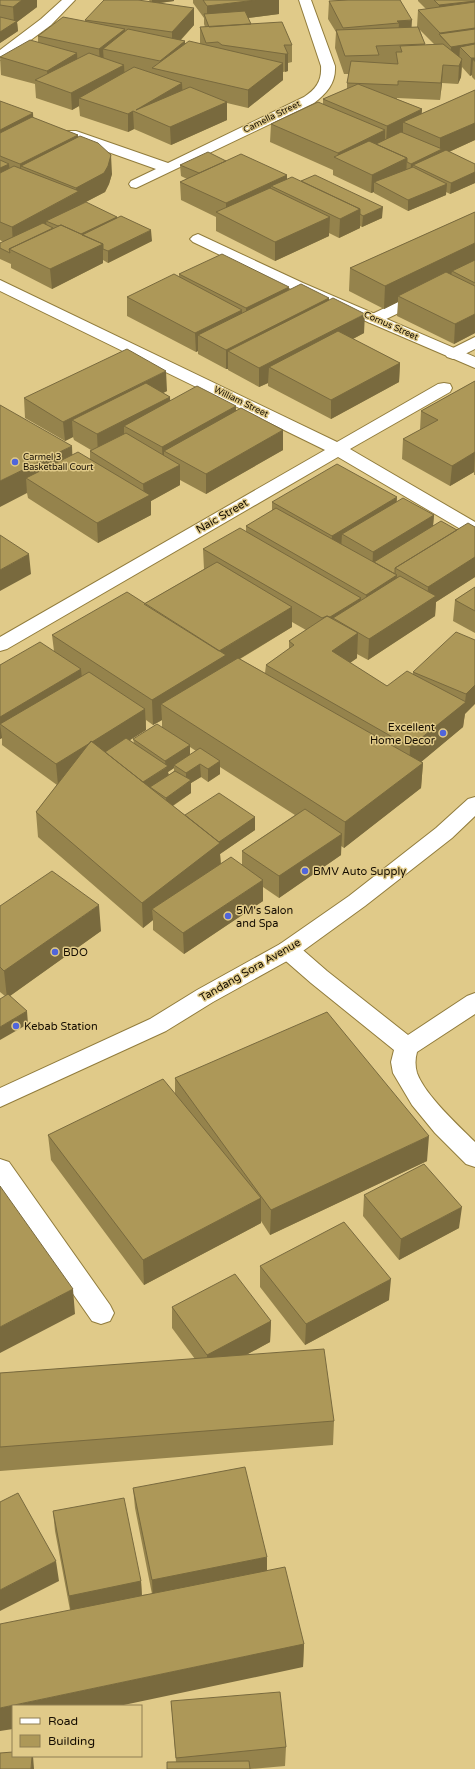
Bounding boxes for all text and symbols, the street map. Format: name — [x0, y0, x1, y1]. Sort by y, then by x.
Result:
street label: Camella Street — [242, 98, 303, 136]
street label: Cornus Street — [362, 309, 420, 343]
street label: William Street — [212, 384, 271, 420]
place label: Carmel 3 Basketball Court — [23, 452, 94, 473]
marker: Carmel 3 Basketball Court — [10, 457, 20, 467]
street label: Naic Street — [194, 496, 250, 536]
place label: Excellent Home Decor — [370, 721, 436, 747]
marker: Excellent Home Decor — [438, 728, 448, 738]
place label: BMV Auto Supply — [313, 865, 406, 878]
marker: BMV Auto Supply — [300, 866, 310, 876]
place label: 5M's Salon and Spa — [236, 904, 293, 930]
marker: 5M's Salon and Spa — [223, 911, 233, 921]
street label: Tandang Sora Avenue — [197, 936, 303, 1004]
place label: BDO — [63, 946, 88, 959]
marker: BDO — [50, 947, 60, 957]
place label: Kebab Station — [24, 1020, 98, 1033]
marker: Kebab Station — [11, 1021, 21, 1031]
legend — [12, 1705, 142, 1757]
text: Road — [48, 1714, 78, 1728]
text: Building — [48, 1734, 95, 1748]

